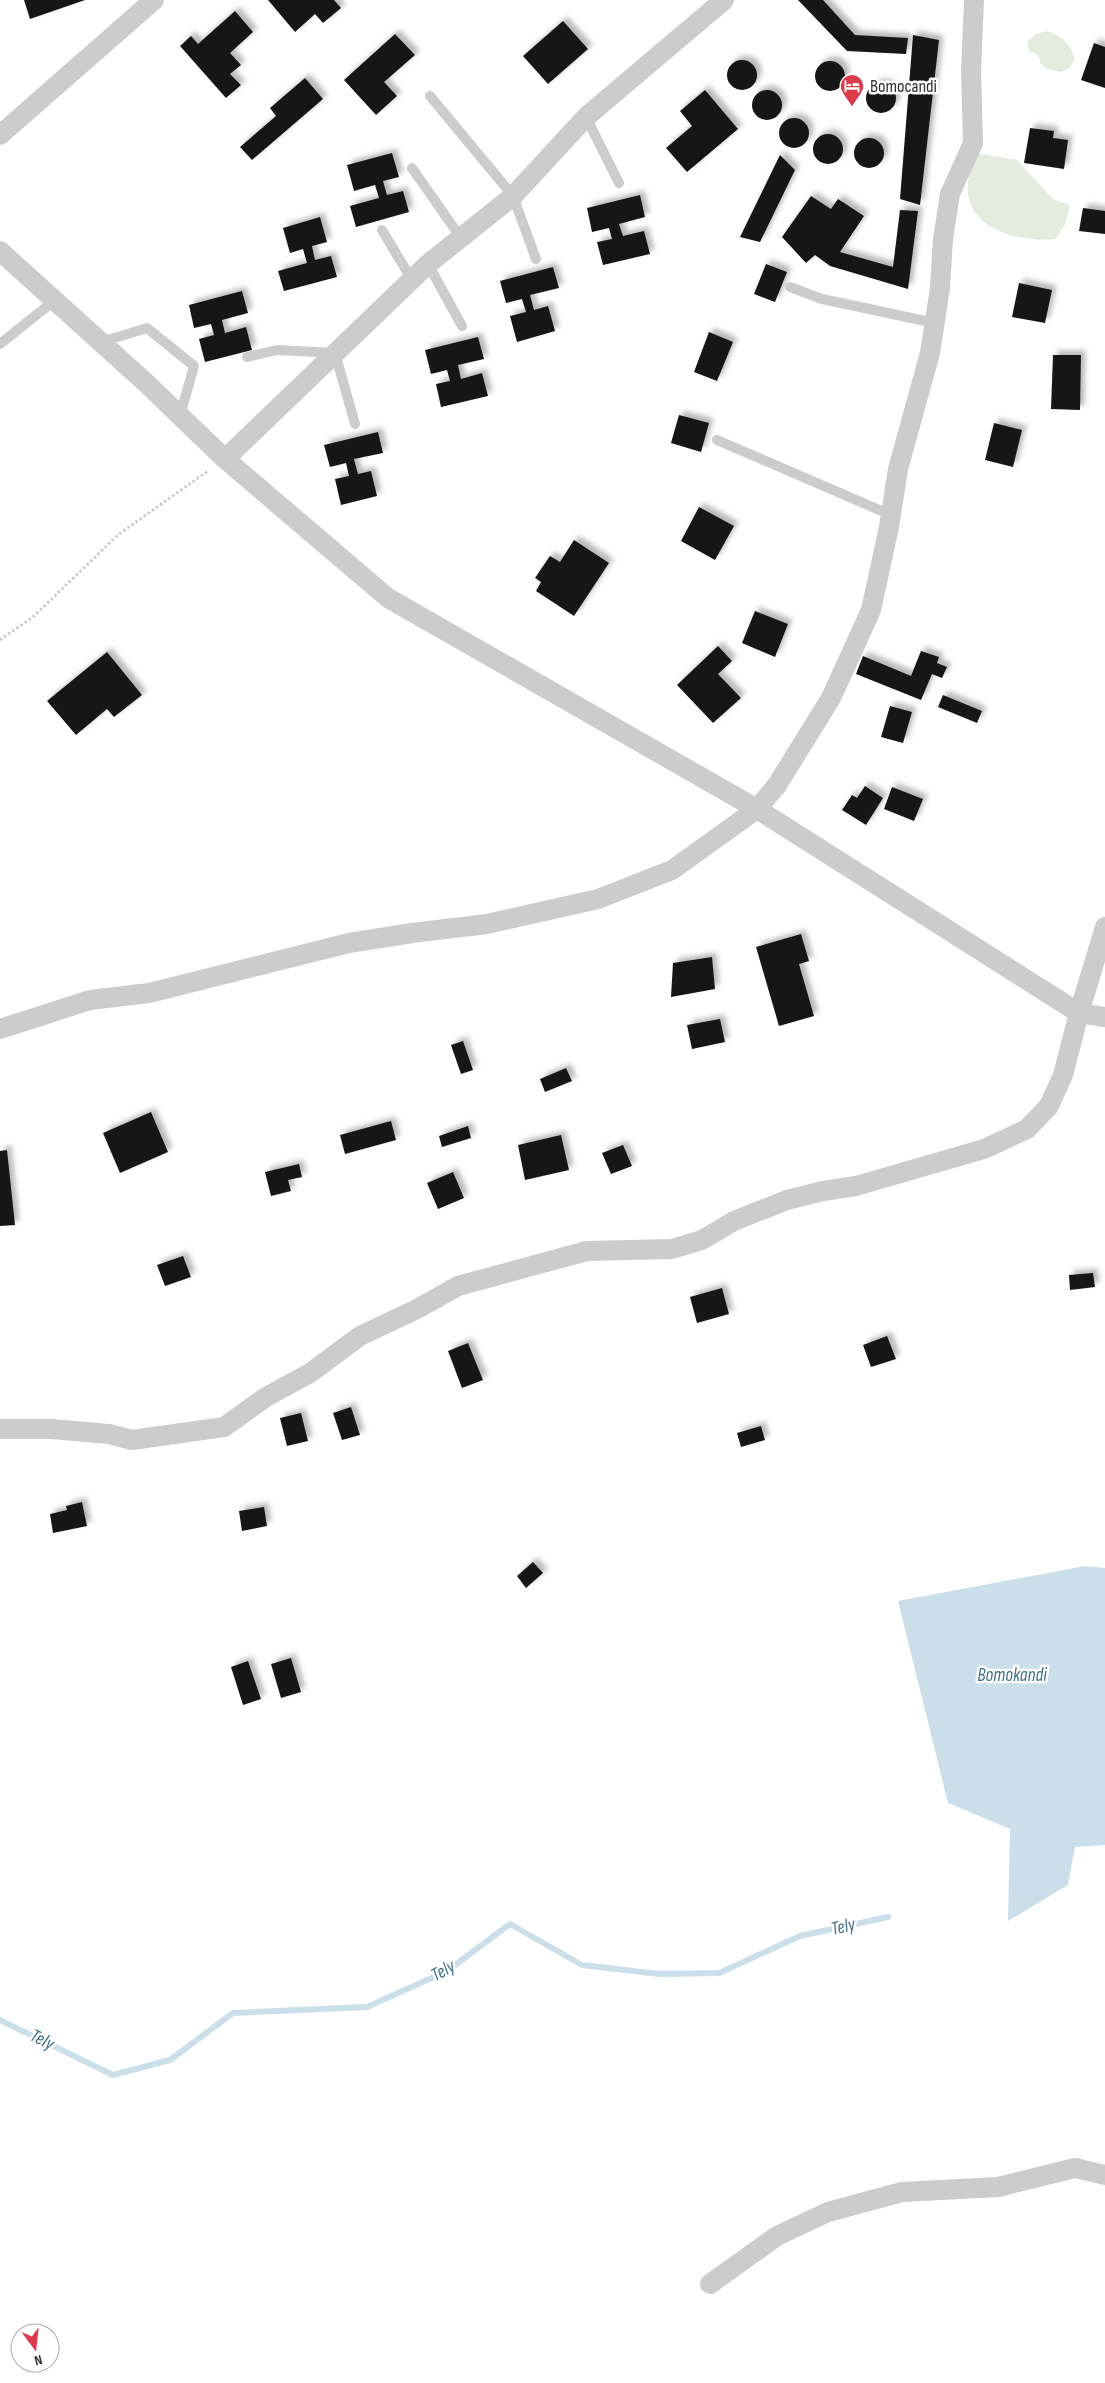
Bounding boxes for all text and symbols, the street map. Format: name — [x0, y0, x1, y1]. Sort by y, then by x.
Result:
hotel icon: Bomocandi — [839, 73, 865, 107]
place label: Bomocandi — [870, 76, 937, 97]
water label: Bomokandi — [977, 1664, 1047, 1687]
water label: Tely — [829, 1913, 858, 1941]
water label: Tely — [427, 1955, 460, 1987]
water label: Tely — [26, 2024, 59, 2056]
north arrow — [10, 2323, 60, 2373]
text: N — [32, 2351, 44, 2369]

